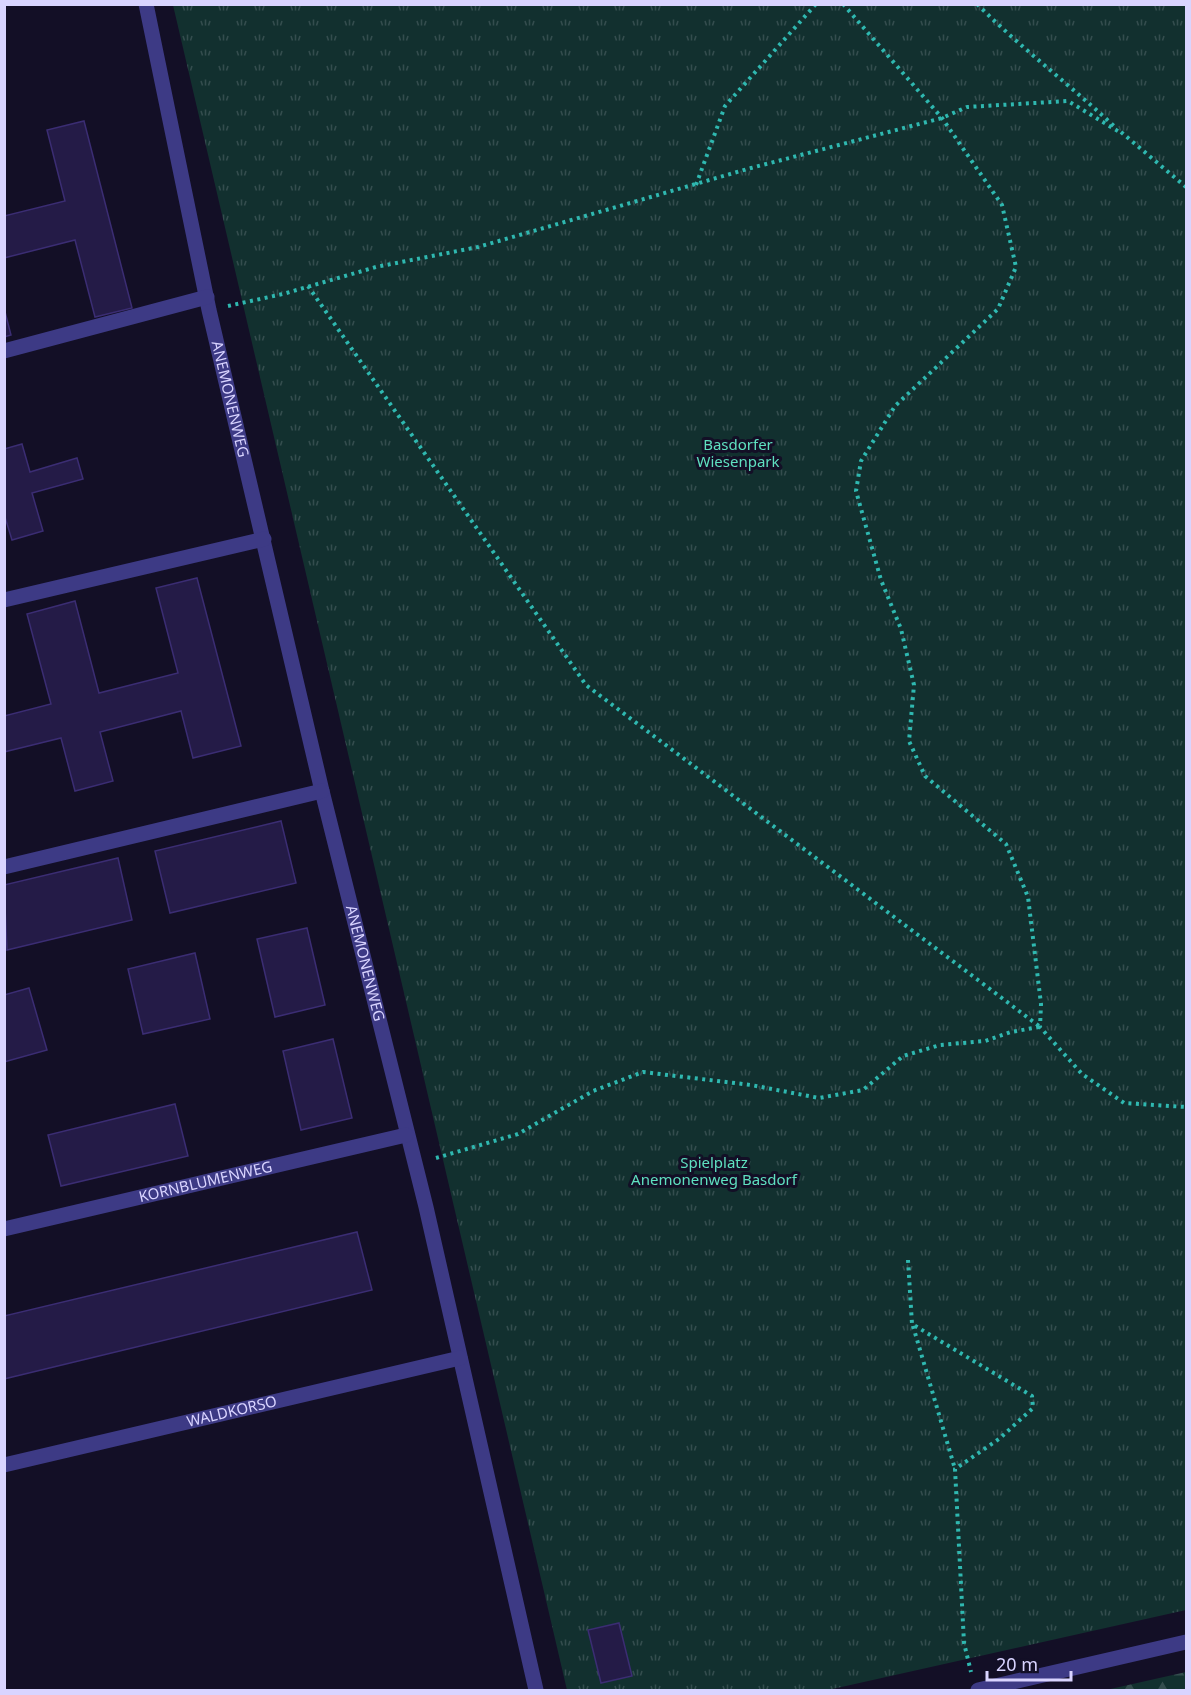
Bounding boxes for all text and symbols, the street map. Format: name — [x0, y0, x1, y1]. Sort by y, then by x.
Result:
street label: ANEMONENWEG — [208, 339, 254, 459]
park label: Basdorfer Wiesenpark — [696, 434, 780, 471]
street label: ANEMONENWEG — [342, 903, 390, 1023]
park label: Spielplatz Anemonenweg Basdorf — [631, 1152, 798, 1189]
street label: KORNBLUMENWEG — [137, 1156, 274, 1206]
street label: WALDKORSO — [185, 1390, 279, 1431]
scale bar — [987, 1644, 1071, 1682]
text: 20 m — [996, 1652, 1038, 1676]

